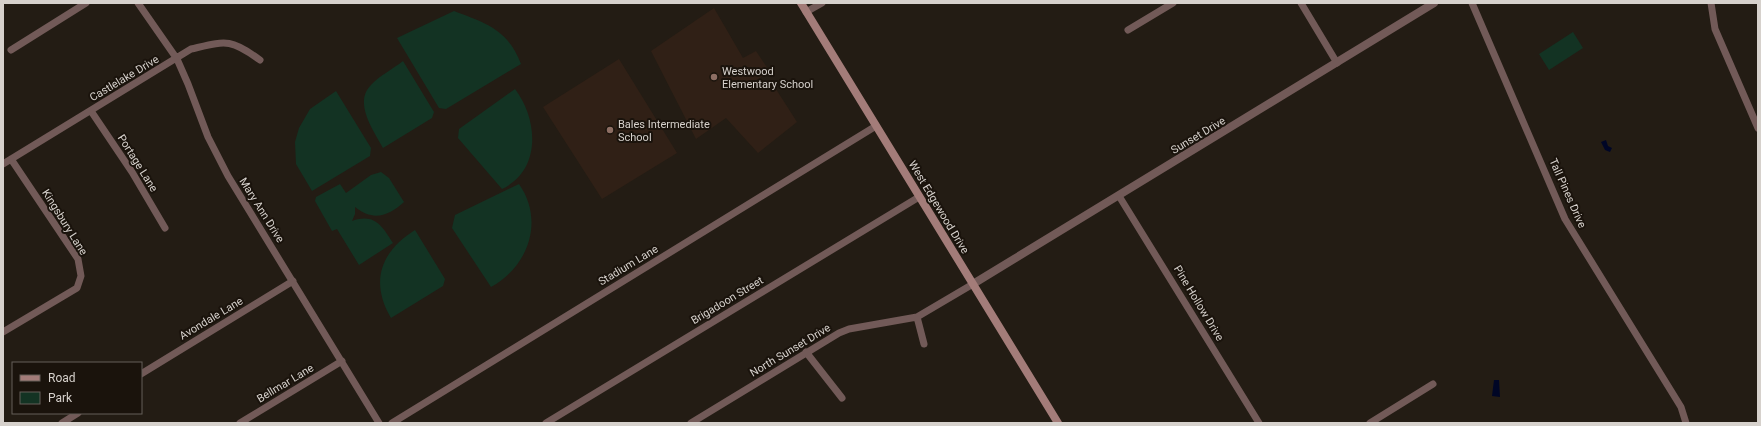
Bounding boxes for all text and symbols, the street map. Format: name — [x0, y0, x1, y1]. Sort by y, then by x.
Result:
street label: Castlelake Drive — [87, 53, 161, 104]
place label: Westwood Elementary School — [722, 65, 813, 91]
marker: Westwood Elementary School — [709, 72, 719, 82]
street label: Sunset Drive — [1169, 114, 1228, 157]
place label: Bales Intermediate School — [618, 118, 710, 144]
marker: Bales Intermediate School — [605, 125, 615, 135]
street label: Portage Lane — [115, 132, 160, 195]
street label: Tall Pines Drive — [1546, 156, 1589, 230]
street label: West Edgewood Drive — [906, 158, 972, 256]
street label: Mary Ann Drive — [236, 175, 287, 245]
street label: Kingsbury Lane — [39, 187, 90, 258]
street label: Stadium Lane — [596, 242, 661, 288]
street label: Pine Hollow Drive — [1171, 263, 1226, 343]
street label: Brigadoon Street — [689, 274, 766, 327]
street label: Avondale Lane — [177, 294, 245, 342]
street label: North Sunset Drive — [748, 321, 833, 380]
street label: Bellmar Lane — [255, 361, 316, 405]
legend — [12, 362, 142, 414]
text: Road — [48, 371, 76, 385]
text: Park — [48, 391, 73, 405]

